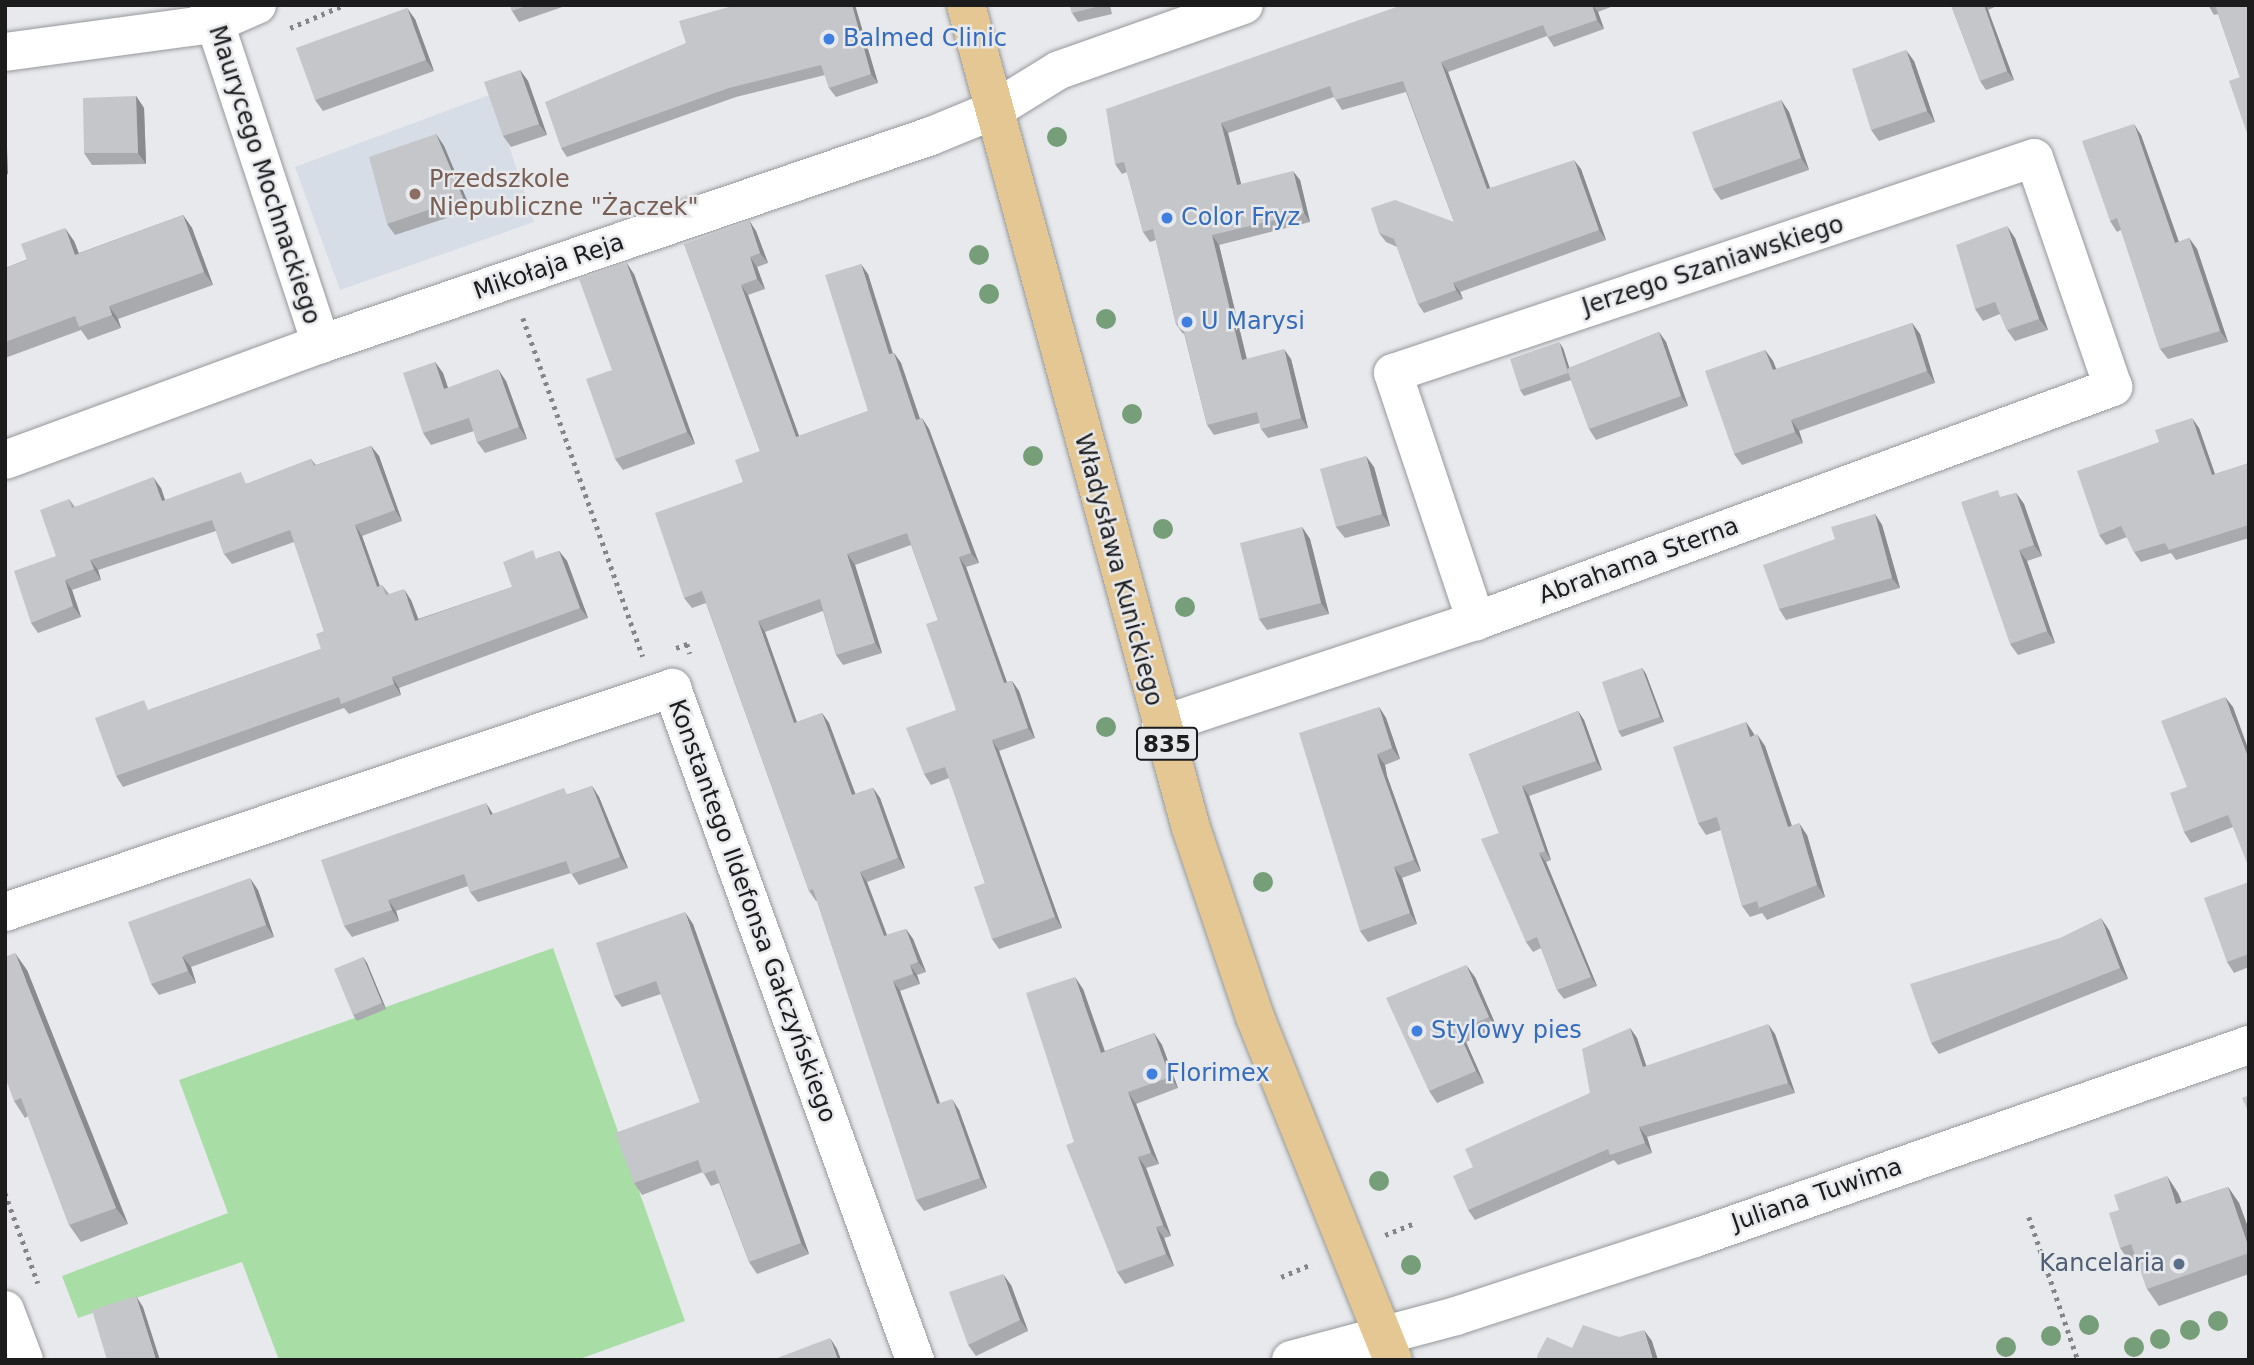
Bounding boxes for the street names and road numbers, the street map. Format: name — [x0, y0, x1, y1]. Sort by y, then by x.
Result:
street label: Maurycego Mochnackiego — [202, 22, 326, 328]
street label: Jerzego Szaniawskiego — [1579, 210, 1847, 322]
street label: Mikołaja Reja — [470, 228, 628, 306]
street label: Władysława Kunickiego — [1068, 431, 1168, 709]
street label: Abrahama Sterna — [1535, 511, 1743, 611]
street label: Konstantego Ildefonsa Gałczyńskiego — [662, 696, 842, 1126]
road number: 835 — [1136, 724, 1198, 764]
street label: Juliana Tuwima — [1728, 1152, 1906, 1238]

